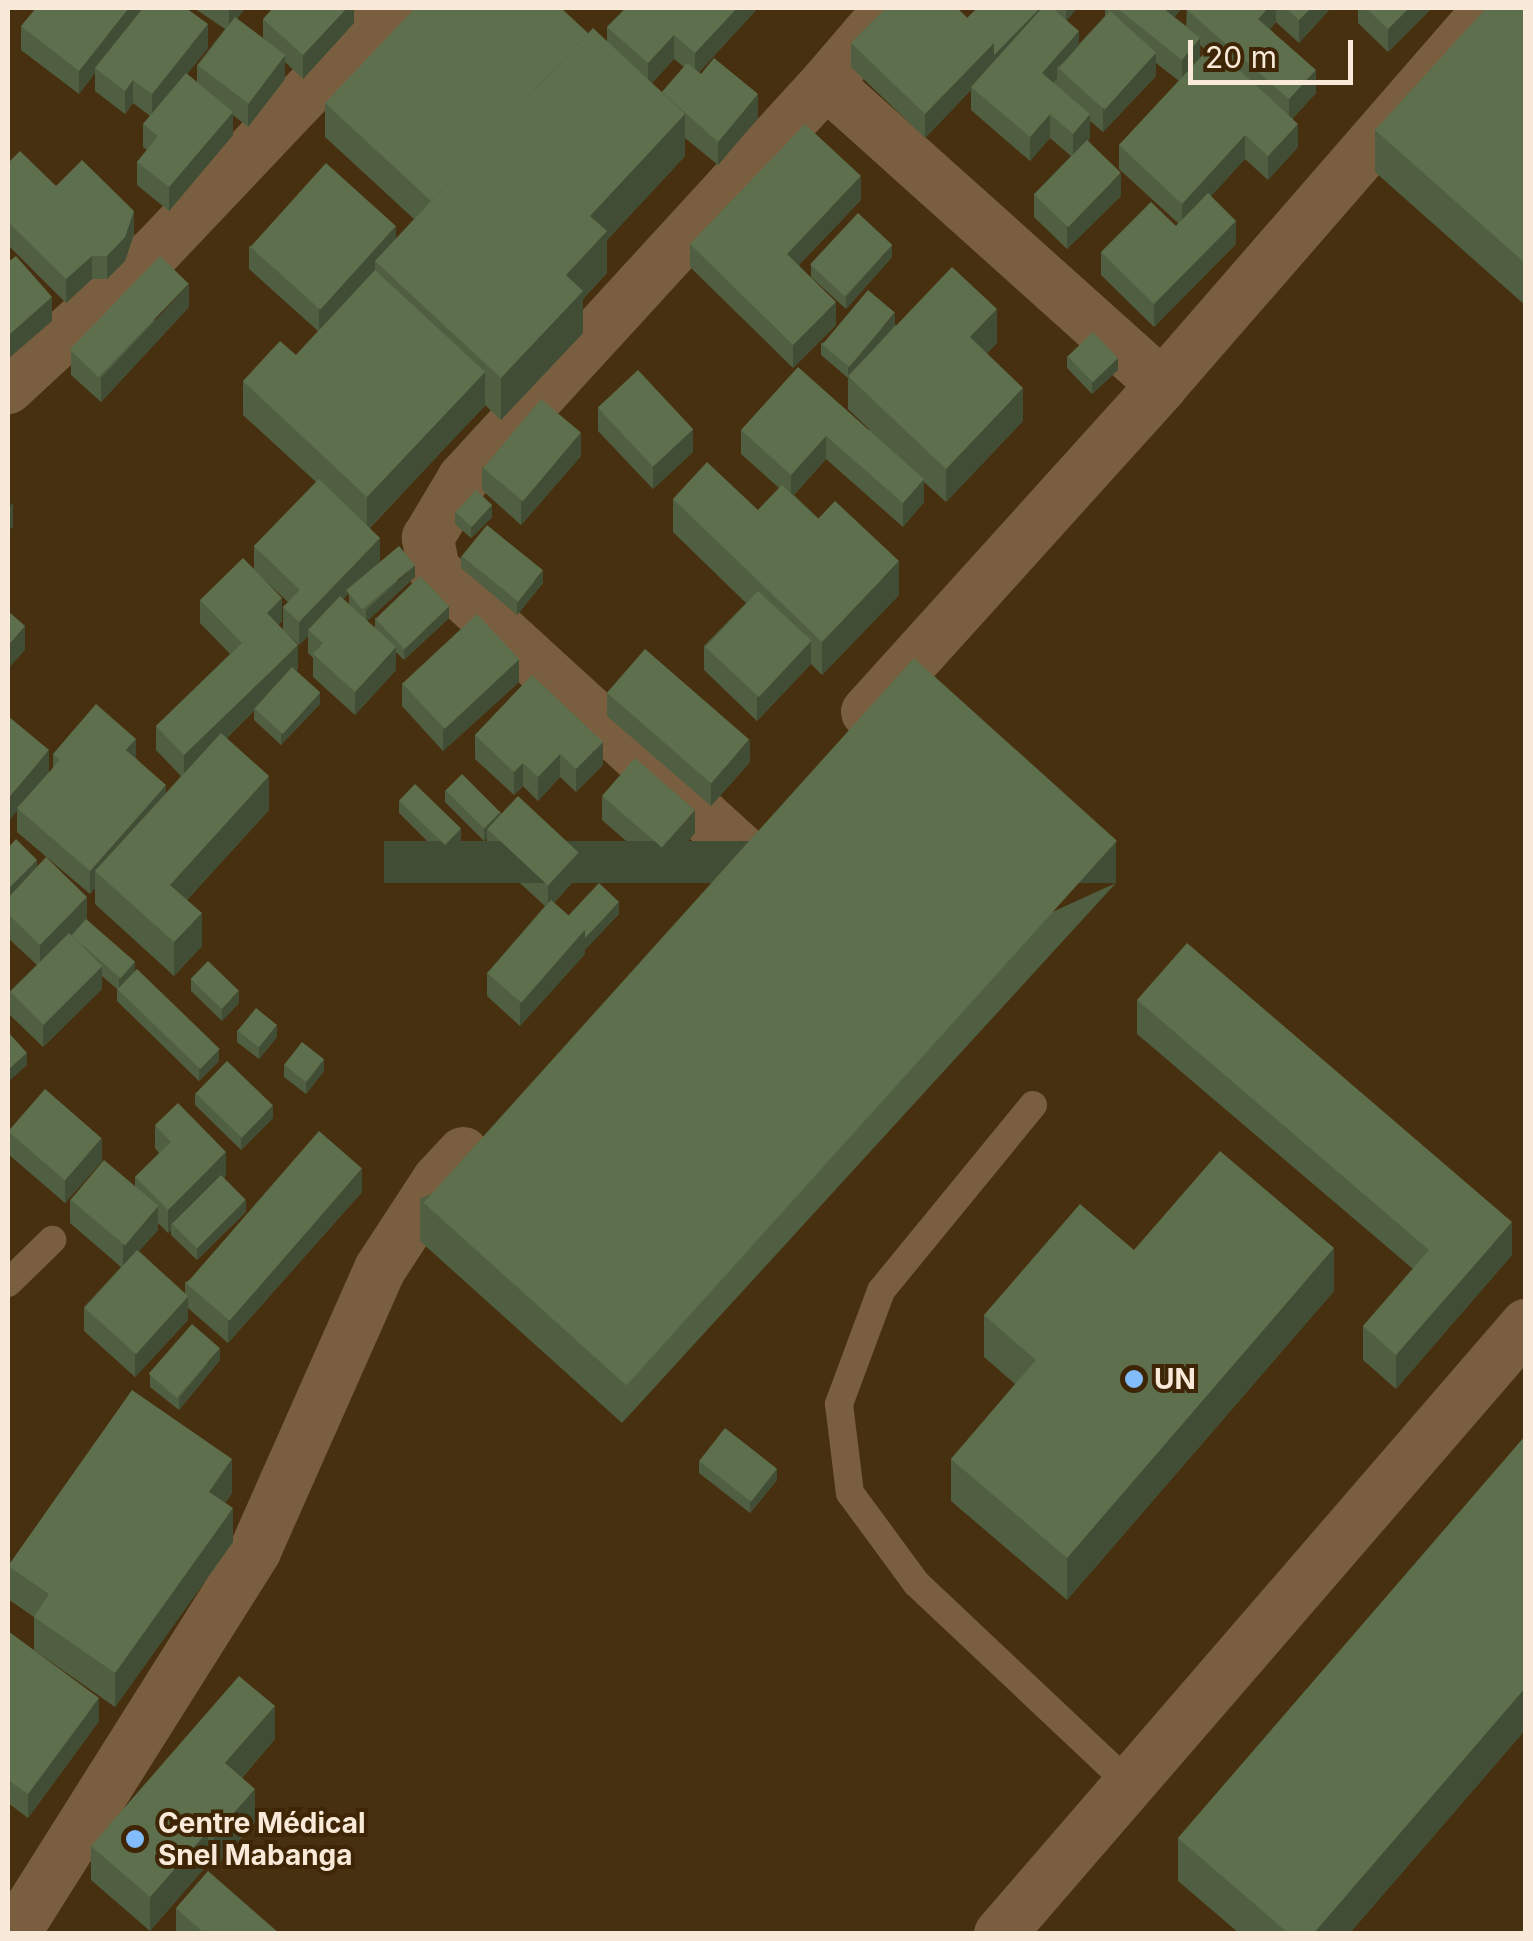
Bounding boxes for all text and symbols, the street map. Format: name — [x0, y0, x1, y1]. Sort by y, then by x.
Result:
scale bar — [1193, 20, 1358, 82]
text: 20 m — [1205, 39, 1277, 75]
place label: UN — [1154, 1362, 1196, 1396]
marker: UN — [1123, 1368, 1145, 1390]
place label: Centre Médical Snel Mabanga — [158, 1806, 366, 1872]
marker: Centre Médical Snel Mabanga — [122, 1826, 148, 1852]

